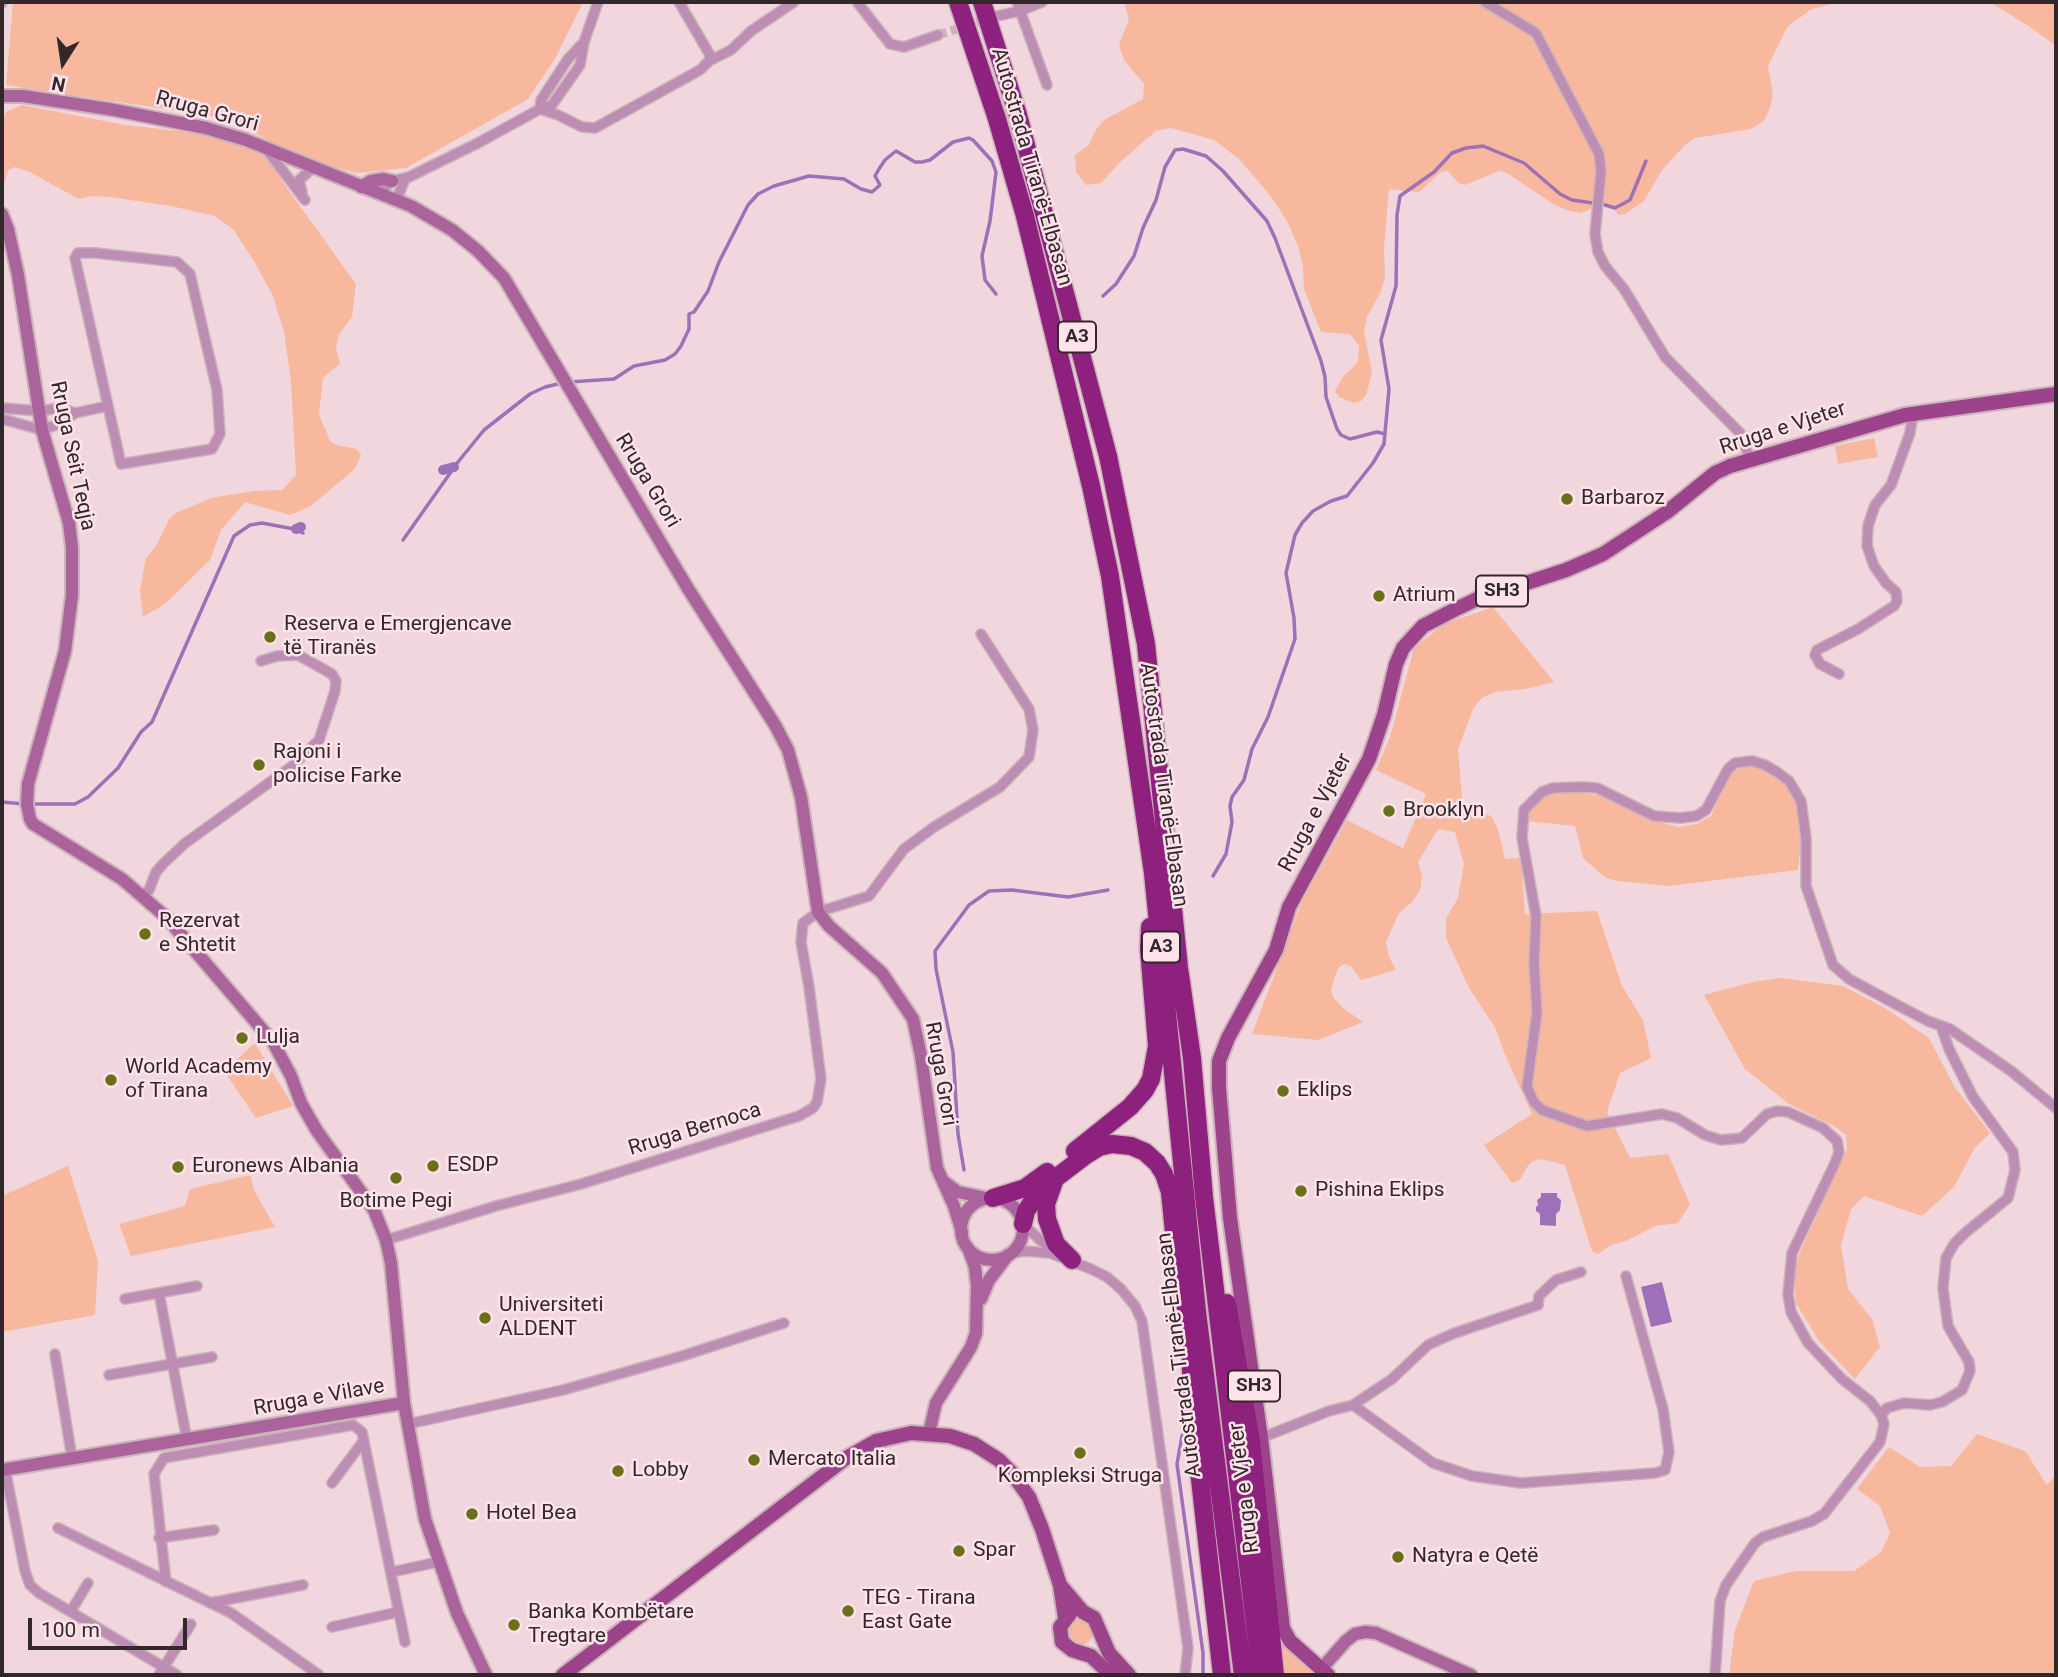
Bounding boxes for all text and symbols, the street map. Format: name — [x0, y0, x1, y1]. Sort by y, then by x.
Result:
north arrow — [28, 28, 98, 98]
street label: Autostrada Tiranë-Elbasan — [985, 45, 1077, 289]
text: N — [50, 71, 67, 97]
street label: Rruga Grori — [153, 86, 261, 138]
road number: A3 — [1058, 322, 1096, 352]
street label: Rruga Seit Teqja — [44, 379, 100, 533]
street label: Rruga e Vjeter — [1717, 397, 1849, 461]
street label: Rruga Grori — [609, 429, 685, 533]
place label: Barbaroz — [1581, 486, 1665, 512]
marker: Barbaroz — [1559, 491, 1575, 507]
road number: SH3 — [1476, 576, 1528, 606]
place label: Atrium — [1393, 583, 1456, 609]
marker: Atrium — [1371, 588, 1387, 604]
place label: Reserva e Emergjencave të Tiranës — [284, 612, 512, 662]
marker: Reserva e Emergjencave të Tiranës — [262, 629, 278, 645]
street label: Autostrada Tiranë-Elbasan — [1133, 661, 1193, 909]
place label: Rajoni i policise Farke — [273, 740, 402, 790]
street label: Rruga e Vjeter — [1274, 749, 1358, 877]
marker: Rajoni i policise Farke — [251, 757, 267, 773]
place label: Brooklyn — [1403, 798, 1484, 824]
marker: Brooklyn — [1381, 803, 1397, 819]
place label: Rezervat e Shtetit — [159, 909, 240, 959]
marker: Rezervat e Shtetit — [137, 926, 153, 942]
road number: A3 — [1142, 931, 1180, 962]
street label: Rruga Grori — [918, 1020, 962, 1128]
place label: Lulja — [256, 1025, 300, 1051]
marker: Lulja — [234, 1030, 250, 1046]
place label: World Academy of Tirana — [125, 1055, 272, 1105]
marker: World Academy of Tirana — [103, 1072, 119, 1088]
place label: Eklips — [1297, 1078, 1352, 1104]
marker: Eklips — [1275, 1083, 1291, 1099]
street label: Rruga Bernoca — [626, 1098, 764, 1162]
place label: ESDP — [447, 1153, 498, 1179]
place label: Euronews Albania — [192, 1154, 359, 1180]
marker: ESDP — [425, 1158, 441, 1174]
marker: Euronews Albania — [170, 1159, 186, 1175]
marker: Botime Pegi — [388, 1170, 404, 1186]
place label: Pishina Eklips — [1315, 1178, 1445, 1204]
marker: Pishina Eklips — [1293, 1183, 1309, 1199]
place label: Botime Pegi — [340, 1189, 452, 1215]
street label: Autostrada Tiranë-Elbasan — [1152, 1231, 1208, 1479]
place label: Universiteti ALDENT — [499, 1293, 604, 1343]
marker: Universiteti ALDENT — [477, 1310, 493, 1326]
road number: SH3 — [1228, 1370, 1280, 1402]
street label: Rruga e Vilave — [252, 1374, 386, 1422]
street label: Rruga e Vjeter — [1225, 1421, 1265, 1555]
marker: Kompleksi Struga — [1072, 1445, 1088, 1461]
place label: Mercato Italia — [768, 1447, 896, 1473]
marker: Mercato Italia — [746, 1452, 762, 1468]
place label: Lobby — [632, 1458, 689, 1484]
marker: Lobby — [610, 1463, 626, 1479]
place label: Kompleksi Struga — [998, 1464, 1162, 1490]
place label: Hotel Bea — [486, 1501, 577, 1527]
marker: Hotel Bea — [464, 1506, 480, 1522]
place label: Spar — [973, 1538, 1016, 1564]
marker: Spar — [951, 1543, 967, 1559]
place label: Natyra e Qetë — [1412, 1544, 1538, 1570]
marker: Natyra e Qetë — [1390, 1549, 1406, 1565]
place label: TEG - Tirana East Gate — [862, 1586, 976, 1636]
place label: Banka Kombëtare Tregtare — [528, 1600, 694, 1650]
marker: TEG - Tirana East Gate — [840, 1603, 856, 1619]
scale bar — [32, 1604, 191, 1648]
marker: Banka Kombëtare Tregtare — [506, 1617, 522, 1633]
text: 100 m — [41, 1618, 100, 1642]

